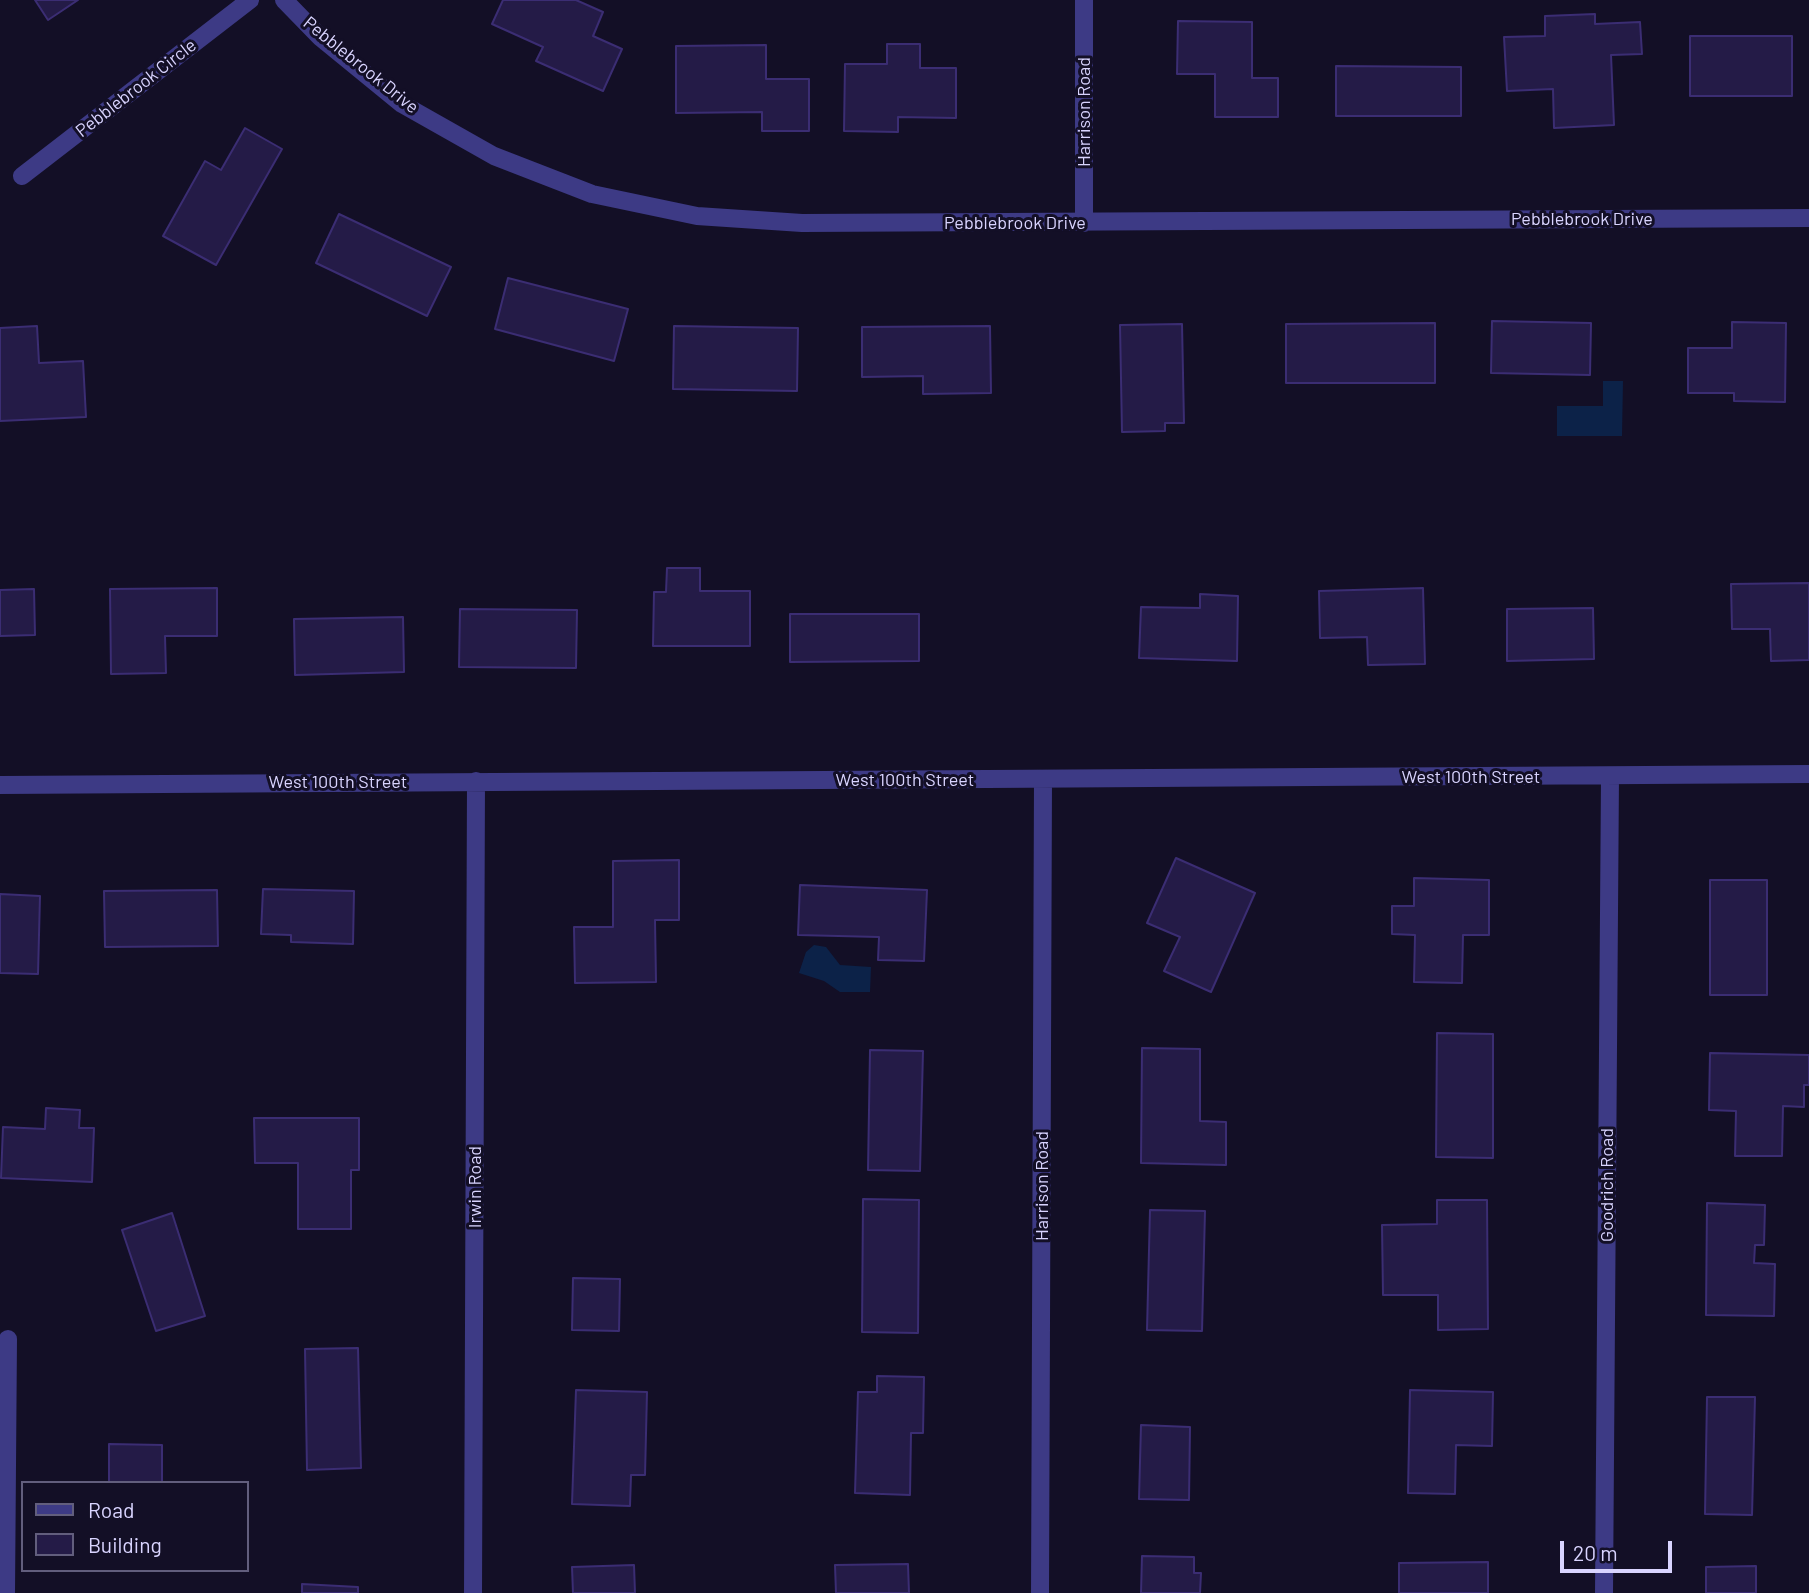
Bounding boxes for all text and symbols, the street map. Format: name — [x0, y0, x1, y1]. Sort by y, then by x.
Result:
street label: Pebblebrook Drive — [299, 12, 423, 118]
street label: Pebblebrook Circle — [71, 34, 201, 142]
street label: Harrison Road — [1073, 57, 1095, 167]
street label: Pebblebrook Drive — [1511, 208, 1653, 230]
street label: Pebblebrook Drive — [944, 212, 1086, 234]
street label: West 100th Street — [1402, 766, 1540, 788]
street label: West 100th Street — [836, 769, 974, 791]
street label: West 100th Street — [269, 771, 407, 793]
street label: Goodrich Road — [1596, 1128, 1618, 1242]
street label: Harrison Road — [1031, 1131, 1053, 1241]
street label: Irwin Road — [464, 1146, 486, 1228]
legend — [21, 1481, 248, 1572]
text: Road — [88, 1497, 134, 1522]
scale bar — [1564, 1526, 1676, 1570]
text: Building — [88, 1532, 162, 1557]
text: 20 m — [1573, 1540, 1618, 1565]

